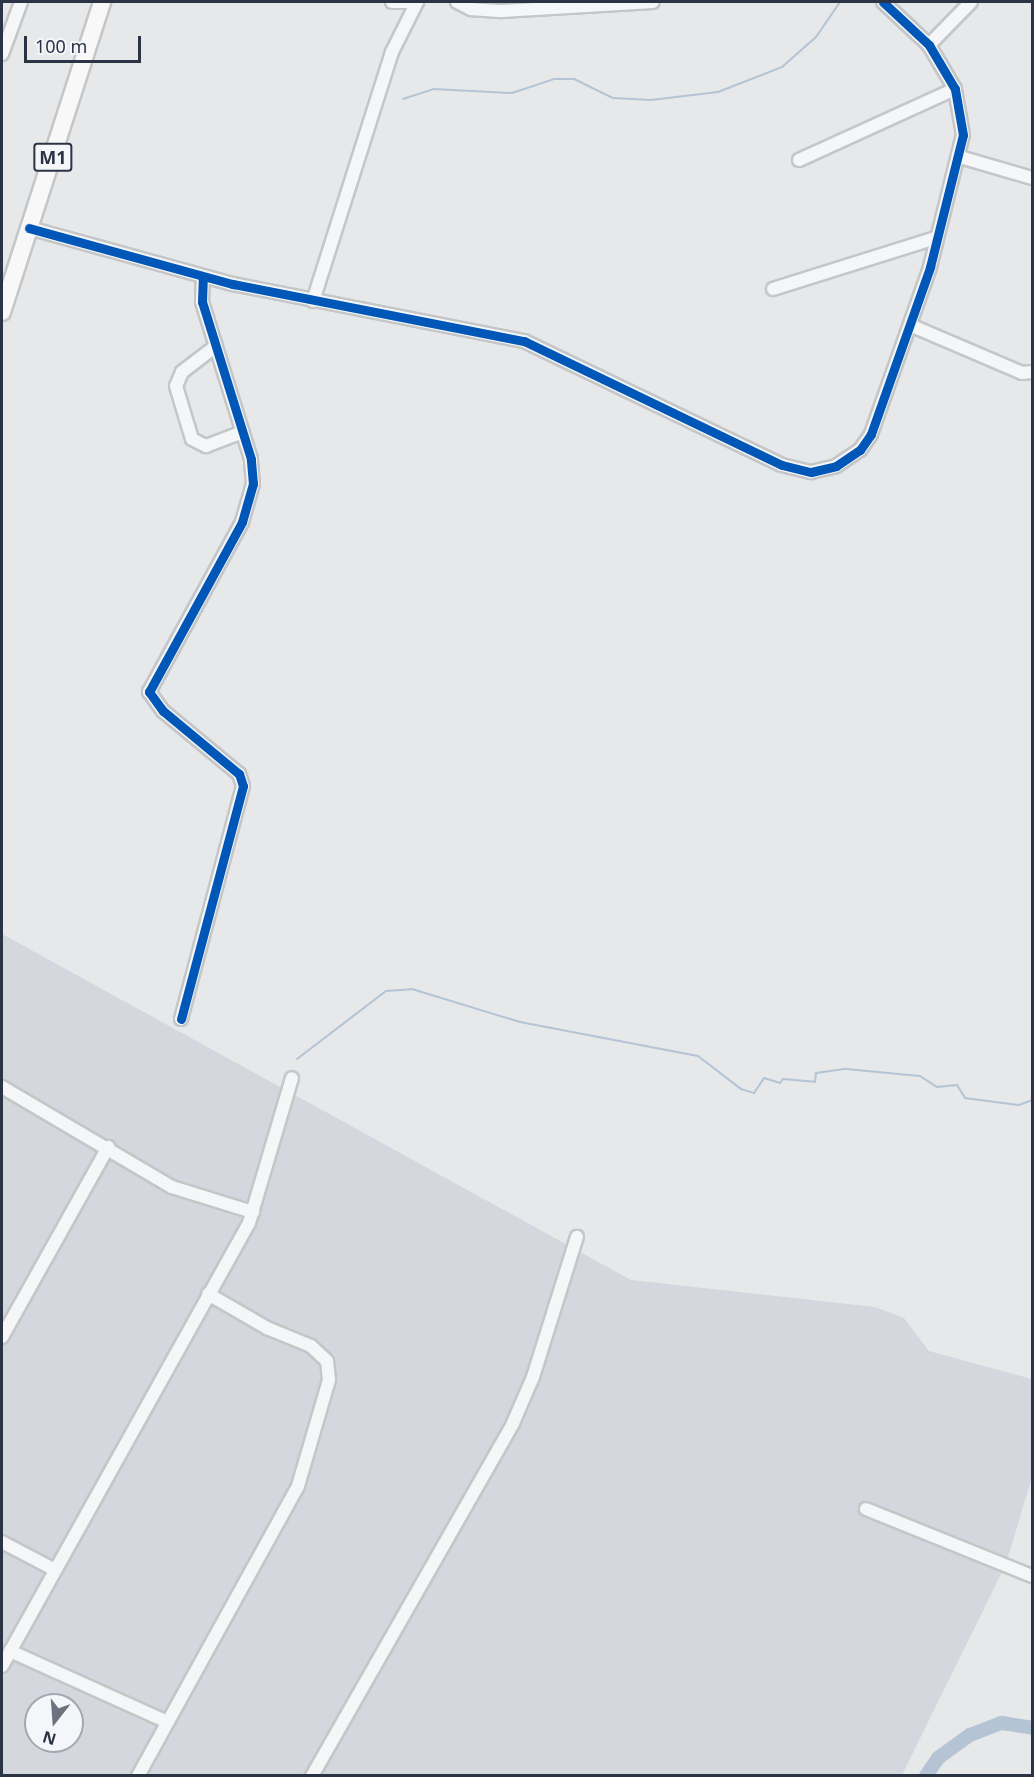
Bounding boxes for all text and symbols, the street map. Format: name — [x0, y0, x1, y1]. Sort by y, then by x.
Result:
scale bar — [27, 24, 144, 62]
text: 100 m — [35, 34, 87, 58]
road number: M1 — [32, 142, 74, 172]
north arrow — [24, 1693, 84, 1753]
text: N — [40, 1726, 59, 1751]

